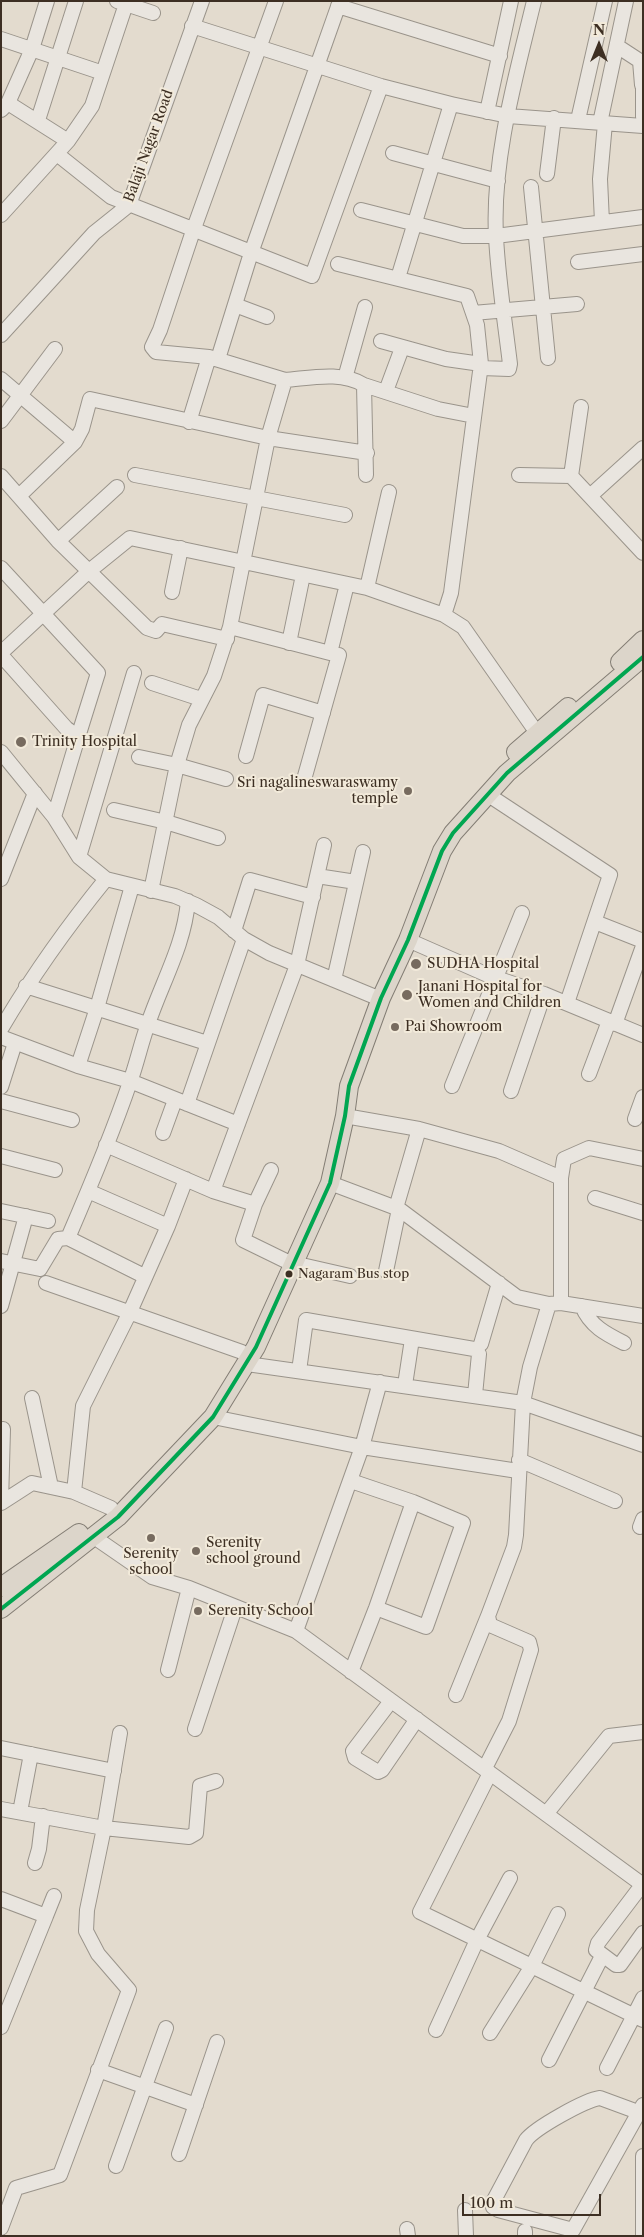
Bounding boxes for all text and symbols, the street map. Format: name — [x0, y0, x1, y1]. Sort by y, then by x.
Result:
north arrow — [574, 20, 624, 70]
text: N — [593, 21, 605, 39]
street label: Balaji Nagar Road — [121, 88, 177, 204]
place label: Trinity Hospital — [32, 734, 137, 750]
marker: Trinity Hospital — [14, 735, 28, 749]
place label: Sri nagalineswaraswamy temple — [237, 775, 398, 808]
marker: Sri nagalineswaraswamy temple — [402, 785, 414, 797]
place label: SUDHA Hospital — [427, 956, 539, 972]
marker: SUDHA Hospital — [409, 957, 423, 971]
place label: Janani Hospital for Women and Children — [418, 979, 561, 1012]
marker: Janani Hospital for Women and Children — [400, 988, 414, 1002]
place label: Pai Showroom — [405, 1019, 502, 1035]
marker: Pai Showroom — [389, 1021, 401, 1033]
place label: Nagaram Bus stop — [298, 1266, 409, 1282]
marker: Nagaram Bus stop — [284, 1269, 294, 1279]
marker: Serenity school — [145, 1532, 157, 1544]
place label: Serenity school ground — [206, 1535, 301, 1568]
marker: Serenity school ground — [190, 1545, 202, 1557]
place label: Serenity school — [123, 1546, 179, 1578]
place label: Serenity School — [208, 1603, 313, 1619]
marker: Serenity School — [192, 1605, 204, 1617]
scale bar — [464, 2184, 603, 2216]
text: 100 m — [470, 2193, 513, 2212]

